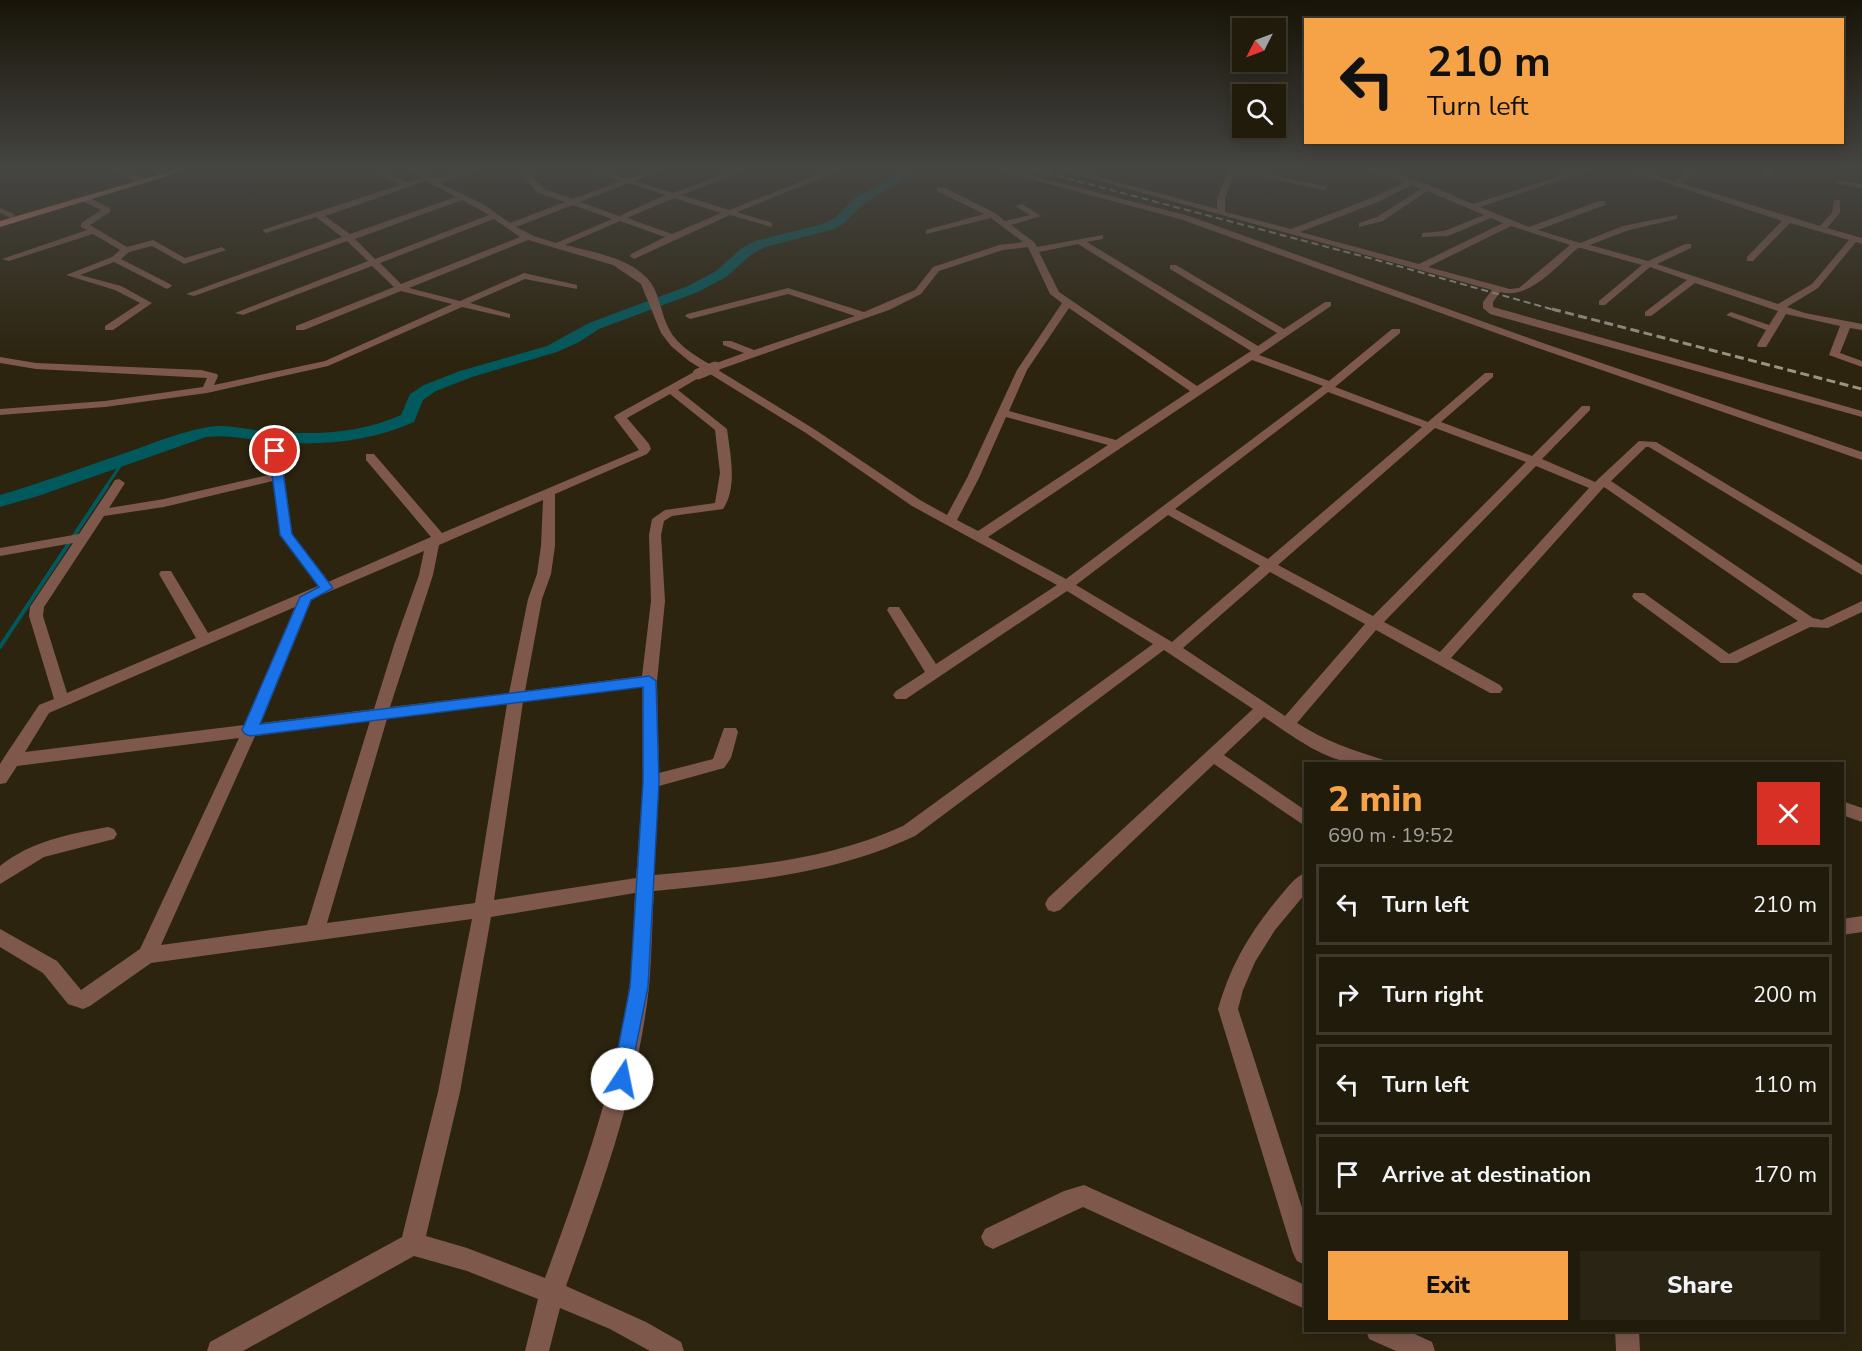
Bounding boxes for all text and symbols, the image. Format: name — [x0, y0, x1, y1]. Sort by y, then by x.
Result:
north arrow — [1232, 18, 1286, 72]
map controls — [1232, 18, 1286, 138]
text: 210 m — [1427, 34, 1551, 91]
icon: left — [1328, 42, 1406, 120]
button: search — [1232, 84, 1286, 138]
text: Turn left — [1427, 88, 1528, 125]
pin — [249, 425, 300, 476]
icon: arrive — [258, 434, 291, 467]
text: 2 min — [1328, 775, 1423, 824]
button: close — [1757, 782, 1820, 845]
text: 690 m · 19:52 — [1328, 822, 1454, 849]
icon: left — [1331, 888, 1364, 921]
text: Turn left — [1382, 890, 1469, 920]
text: 210 m — [1753, 890, 1817, 920]
icon: right — [1331, 978, 1364, 1011]
text: Turn right — [1382, 980, 1483, 1010]
text: 200 m — [1753, 980, 1817, 1010]
position arrow — [590, 1047, 654, 1111]
icon: left — [1331, 1068, 1364, 1101]
text: Turn left — [1382, 1070, 1469, 1100]
text: 110 m — [1753, 1070, 1817, 1100]
icon: arrive — [1331, 1158, 1364, 1191]
text: Arrive at destination — [1382, 1160, 1591, 1190]
text: 170 m — [1753, 1160, 1817, 1190]
button: Exit — [1328, 1251, 1568, 1320]
button: Share — [1580, 1251, 1820, 1320]

